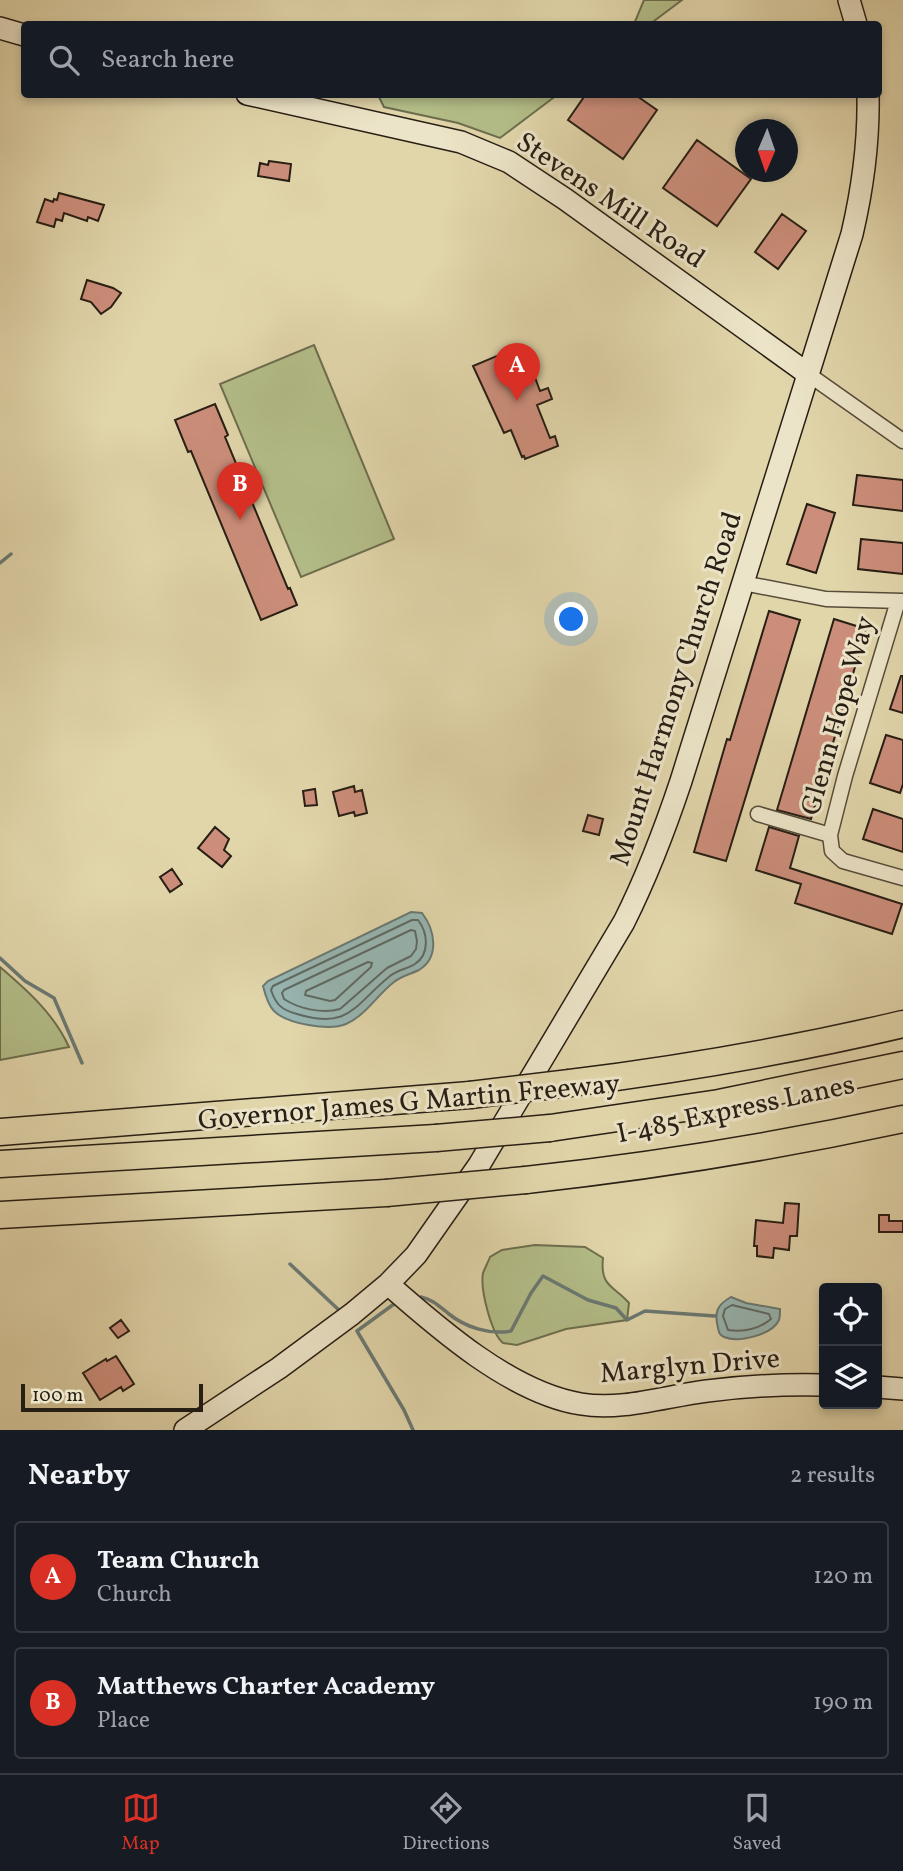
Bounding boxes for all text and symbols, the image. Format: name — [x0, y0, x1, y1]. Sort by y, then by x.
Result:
search box — [21, 21, 882, 98]
icon: search — [45, 41, 83, 79]
text: Search here — [101, 42, 234, 78]
north arrow — [735, 119, 798, 182]
street label: Stevens Mill Road — [508, 123, 712, 279]
pin: A — [494, 343, 540, 401]
pin: B — [217, 462, 263, 520]
street label: Mount Harmony Church Road — [601, 507, 753, 871]
your location — [554, 602, 588, 636]
street label: Glenn Hope Way — [792, 612, 886, 820]
street label: Governor James G Martin Freeway — [196, 1065, 622, 1141]
street label: I-485 Express Lanes — [613, 1066, 859, 1154]
map controls — [819, 1283, 882, 1409]
button: locate — [819, 1283, 882, 1346]
street label: Marglyn Drive — [599, 1340, 781, 1394]
button: layers — [819, 1346, 882, 1409]
scale bar — [21, 1381, 203, 1413]
text: 100 m — [32, 1383, 83, 1409]
text: Nearby — [28, 1455, 130, 1497]
text: 2 results — [790, 1460, 875, 1492]
text: Team Church — [97, 1543, 260, 1579]
text: A — [45, 1561, 61, 1593]
text: 120 m — [813, 1561, 873, 1593]
text: Church — [97, 1579, 172, 1611]
text: Matthews Charter Academy — [97, 1669, 435, 1705]
text: B — [45, 1687, 61, 1719]
text: 190 m — [813, 1687, 873, 1719]
text: Place — [97, 1705, 150, 1737]
tab: Map — [121, 1789, 160, 1857]
tab: Directions — [403, 1789, 490, 1857]
tab: Saved — [733, 1789, 781, 1857]

